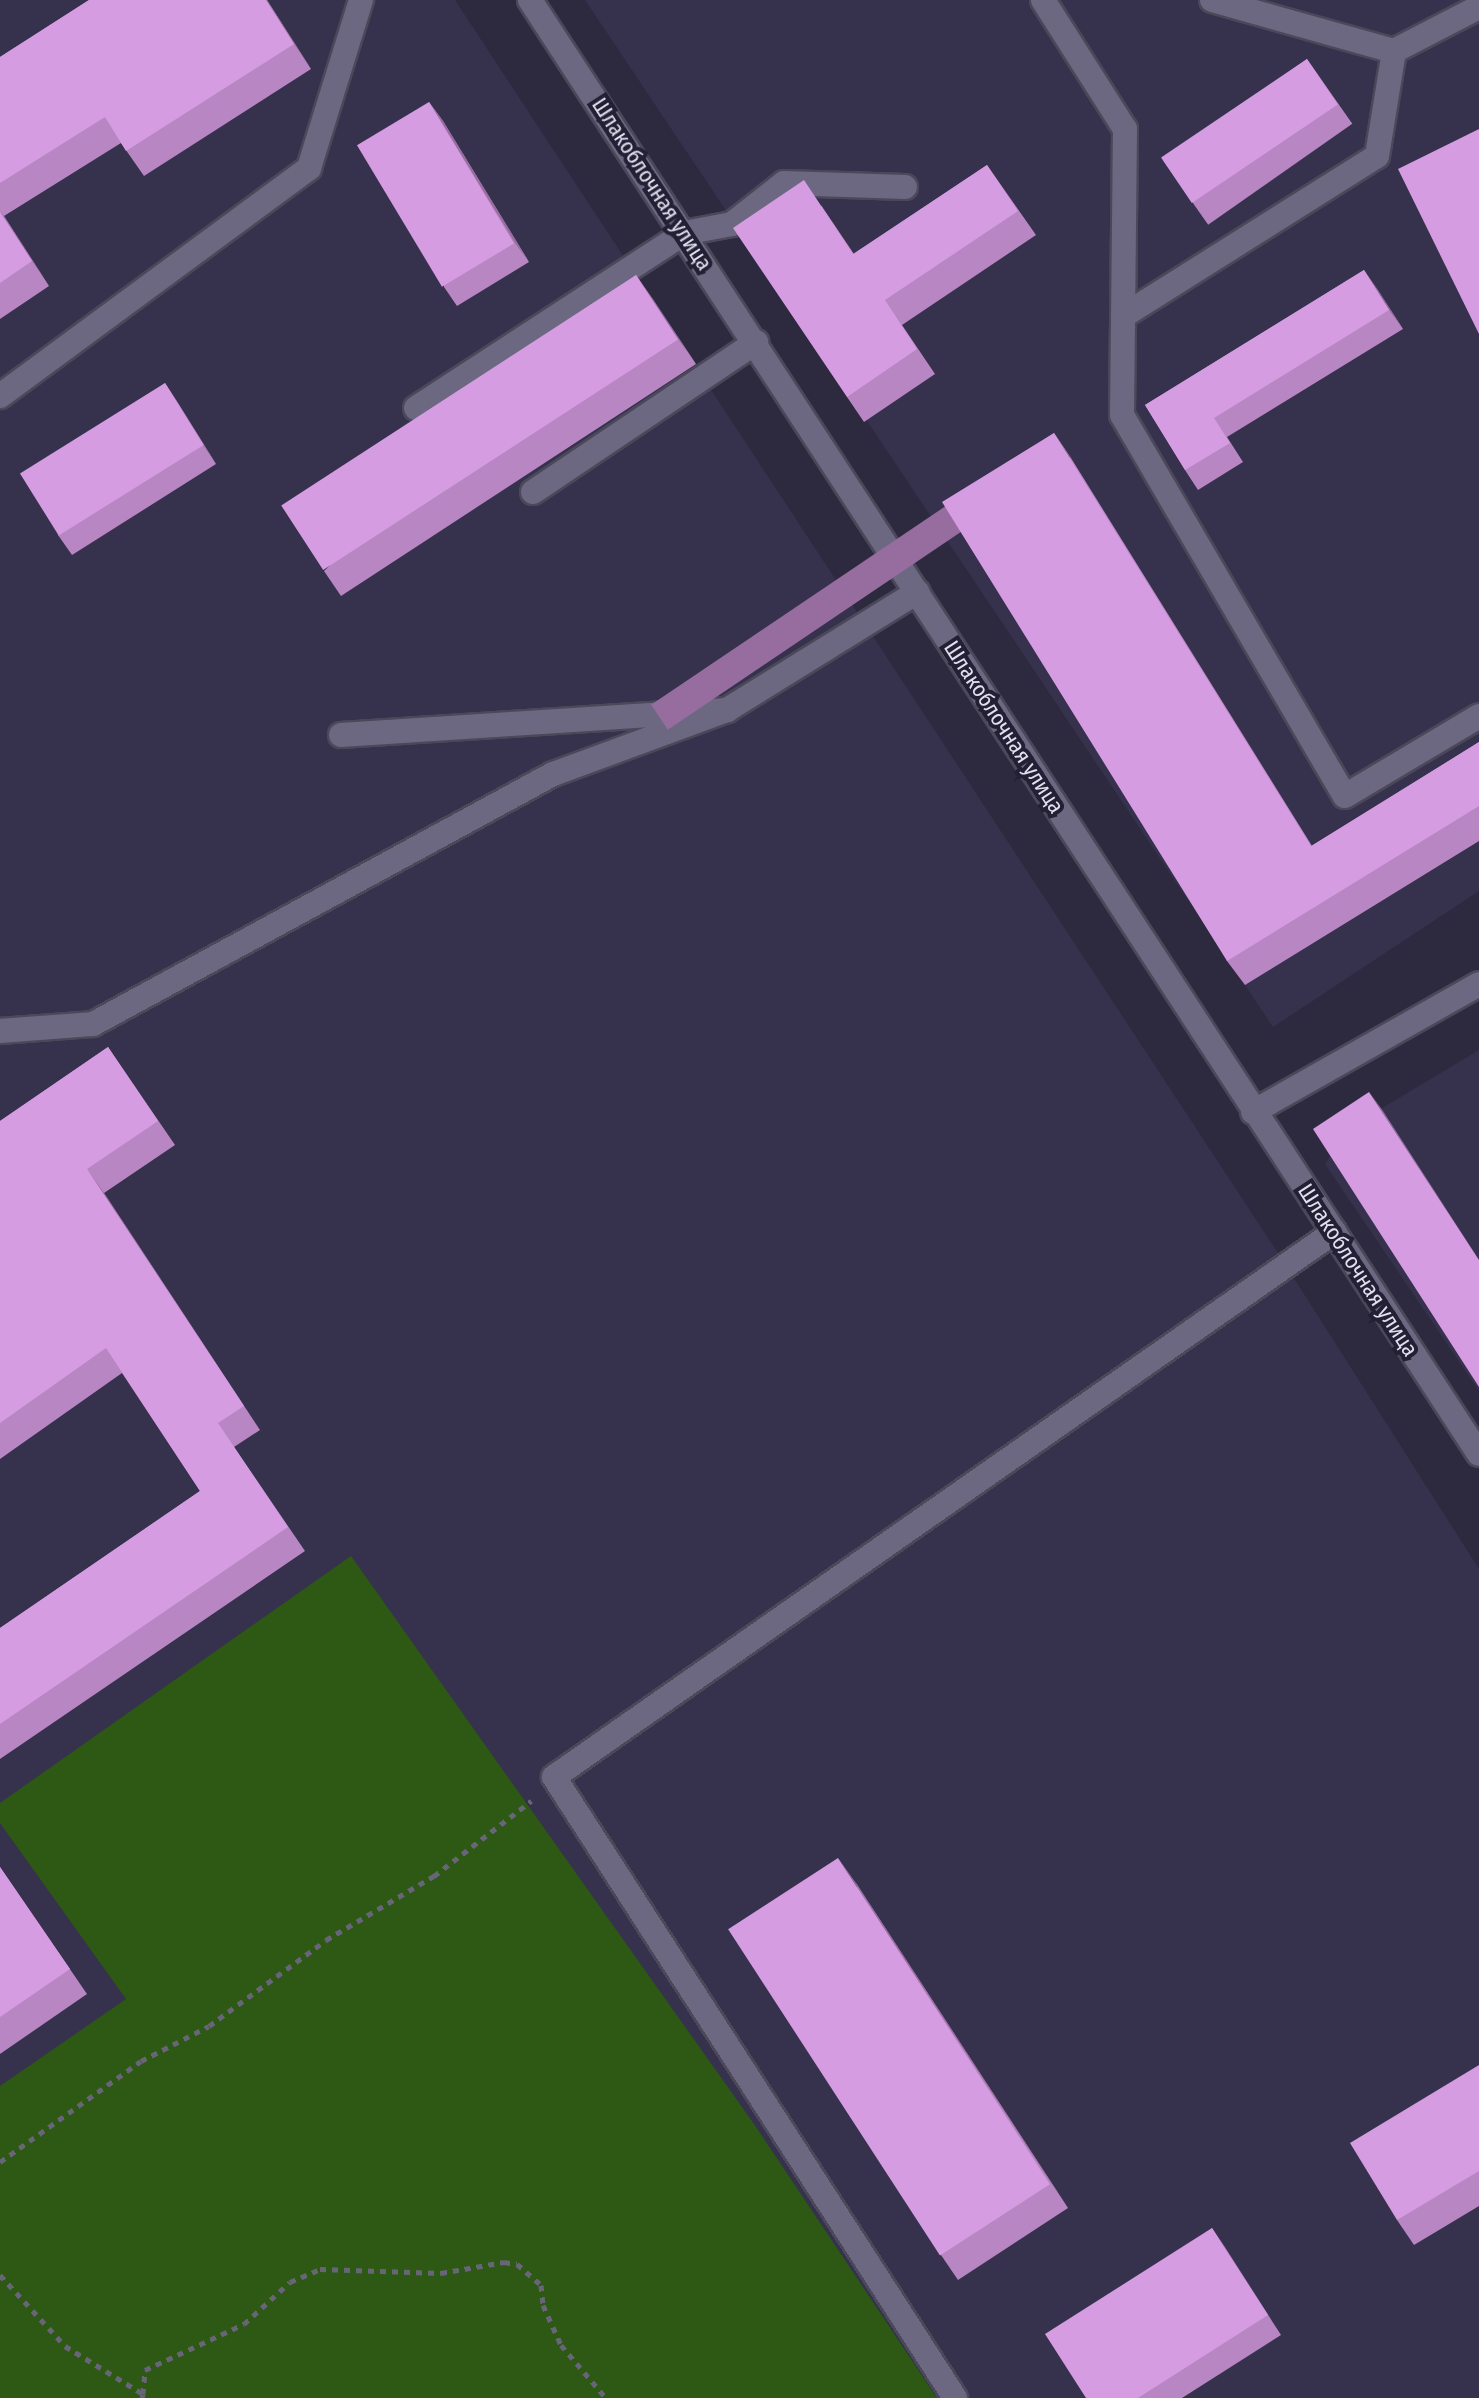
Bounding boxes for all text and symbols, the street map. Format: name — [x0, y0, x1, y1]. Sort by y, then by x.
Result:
street label: Шлакоблочная улица — [586, 93, 718, 275]
street label: Шлакоблочная улица — [938, 636, 1070, 818]
street label: Шлакоблочная улица — [1292, 1179, 1424, 1361]

